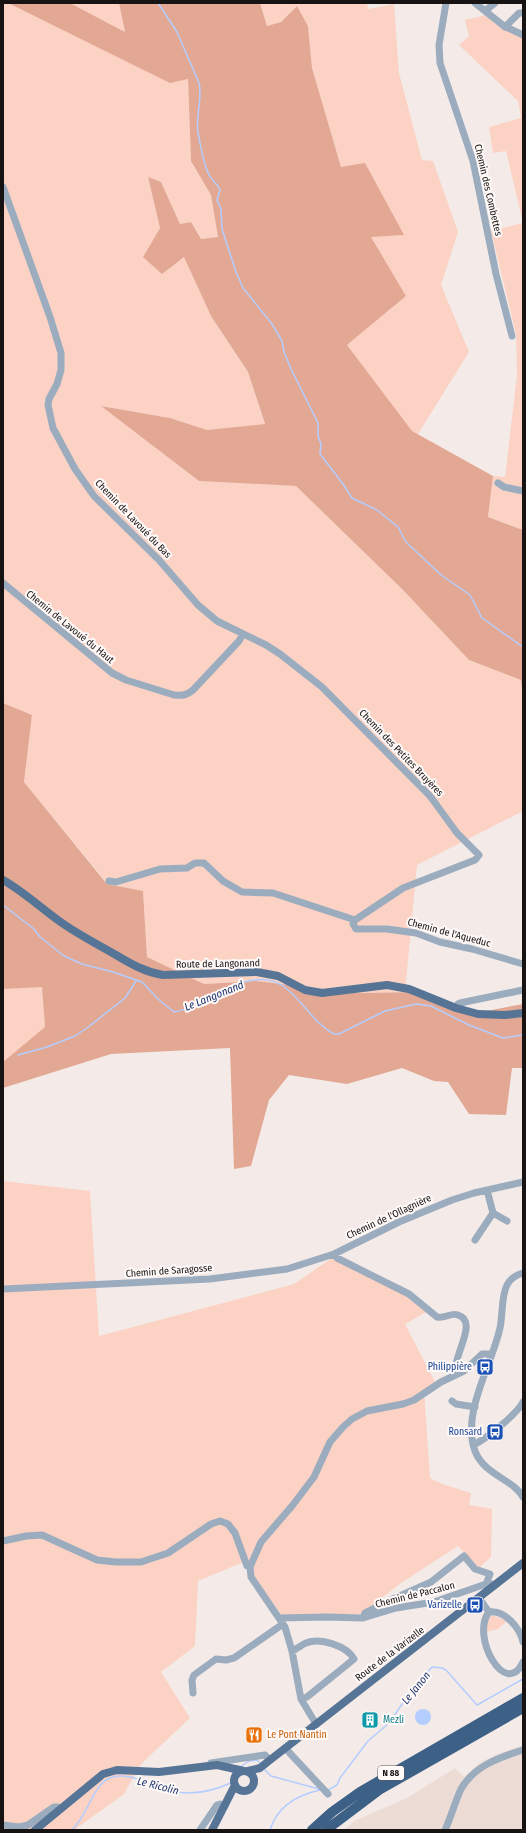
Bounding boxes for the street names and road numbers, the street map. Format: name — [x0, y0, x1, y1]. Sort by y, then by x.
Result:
street label: Chemin des Combettes — [472, 143, 504, 237]
street label: Chemin de Lavoué du Bas — [92, 477, 174, 561]
street label: Chemin de Lavoué du Haut — [24, 588, 117, 667]
street label: Chemin des Petites Bruyères — [356, 707, 446, 799]
street label: Chemin de l'Aqueduc — [406, 916, 493, 950]
street label: Route de Langonand — [176, 957, 260, 971]
street label: Chemin de l'Ollagnière — [345, 1192, 433, 1242]
street label: Chemin de Saragosse — [125, 1262, 213, 1280]
street label: Chemin de Paccalon — [374, 1579, 456, 1611]
street label: Route de la Varizelle — [353, 1624, 427, 1684]
road number: N 88 — [378, 1766, 404, 1780]

